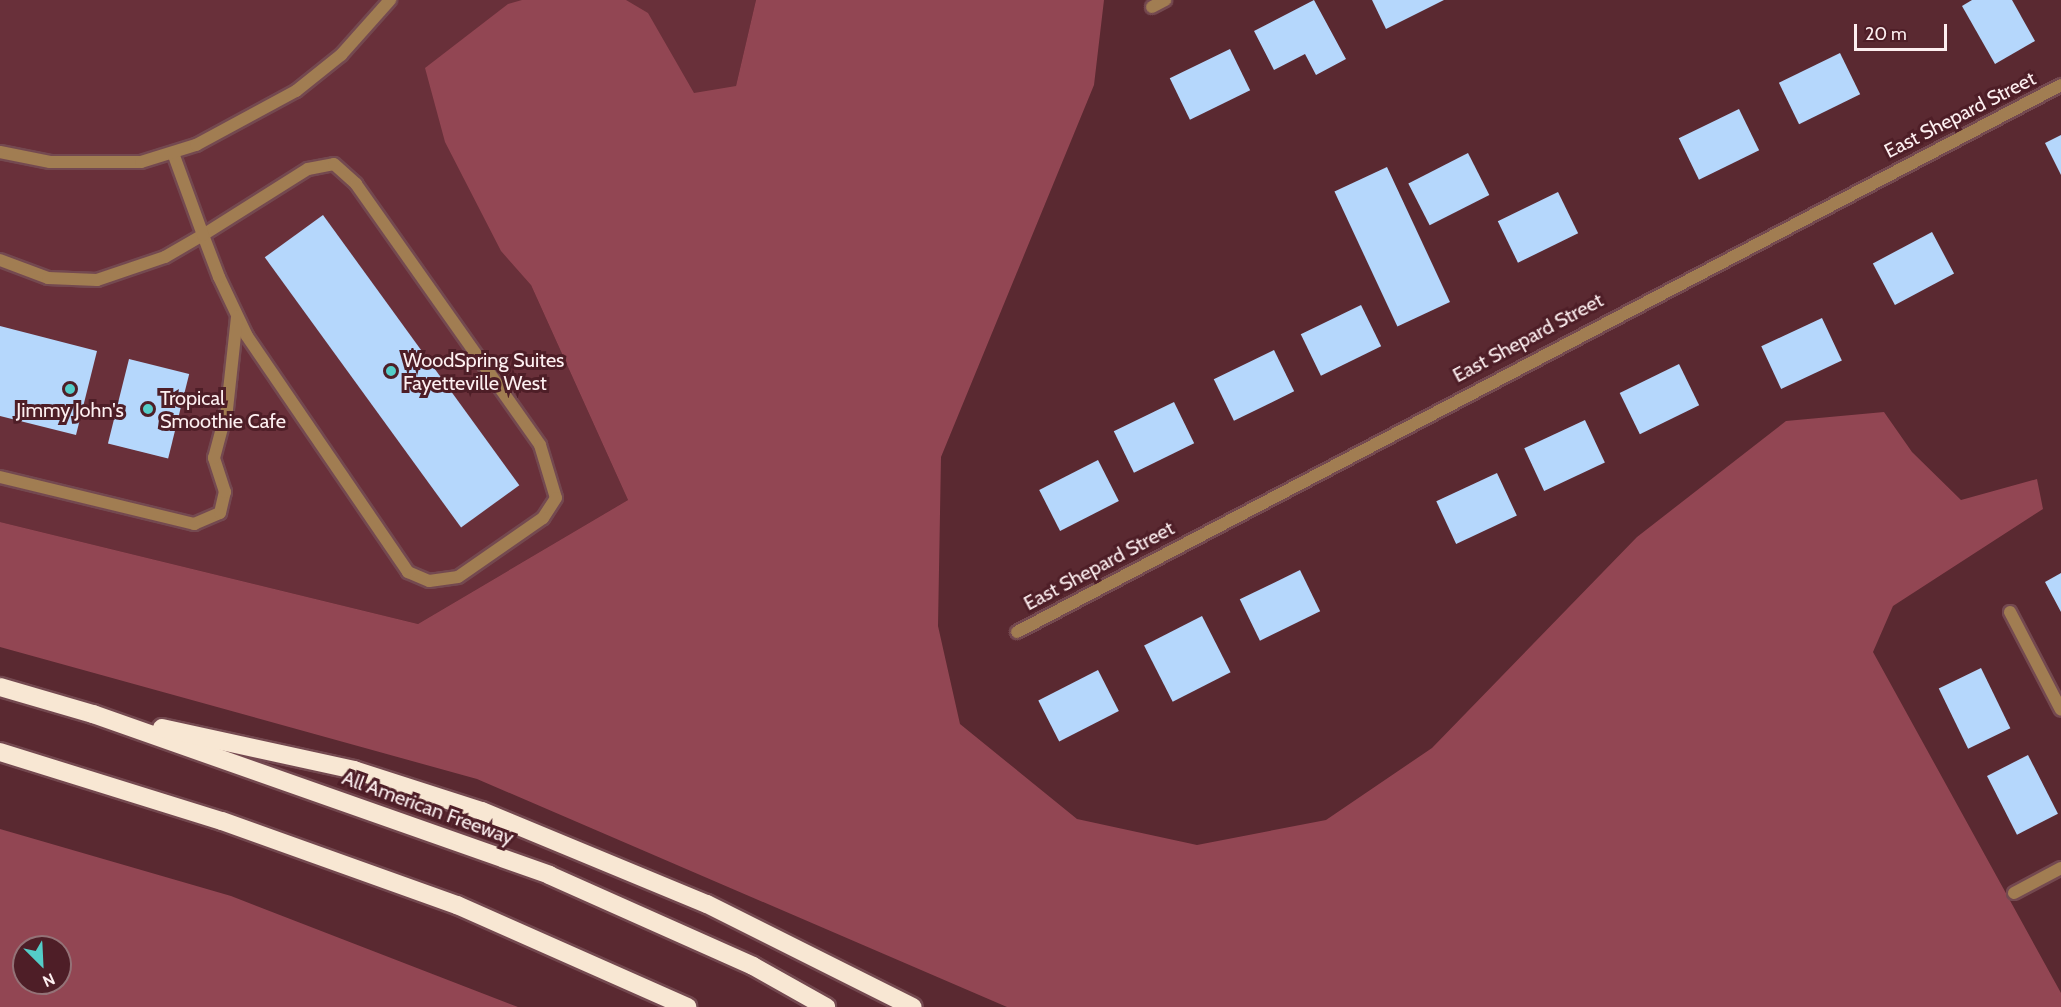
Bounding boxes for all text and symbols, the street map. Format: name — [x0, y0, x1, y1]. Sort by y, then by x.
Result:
scale bar — [1857, 12, 1950, 50]
text: 20 m — [1865, 23, 1907, 45]
street label: East Shepard Street — [1880, 66, 2040, 164]
street label: East Shepard Street — [1449, 288, 1607, 388]
place label: WoodSpring Suites Fayetteville West — [403, 348, 564, 395]
marker: WoodSpring Suites Fayetteville West — [384, 364, 398, 378]
marker: Jimmy John's — [63, 382, 77, 396]
place label: Tropical Smoothie Cafe — [160, 386, 286, 433]
place label: Jimmy John's — [16, 398, 124, 422]
marker: Tropical Smoothie Cafe — [141, 402, 155, 416]
street label: East Shepard Street — [1020, 516, 1178, 616]
street label: All American Freeway — [339, 766, 517, 850]
north arrow — [12, 935, 72, 995]
text: N — [40, 969, 58, 991]

